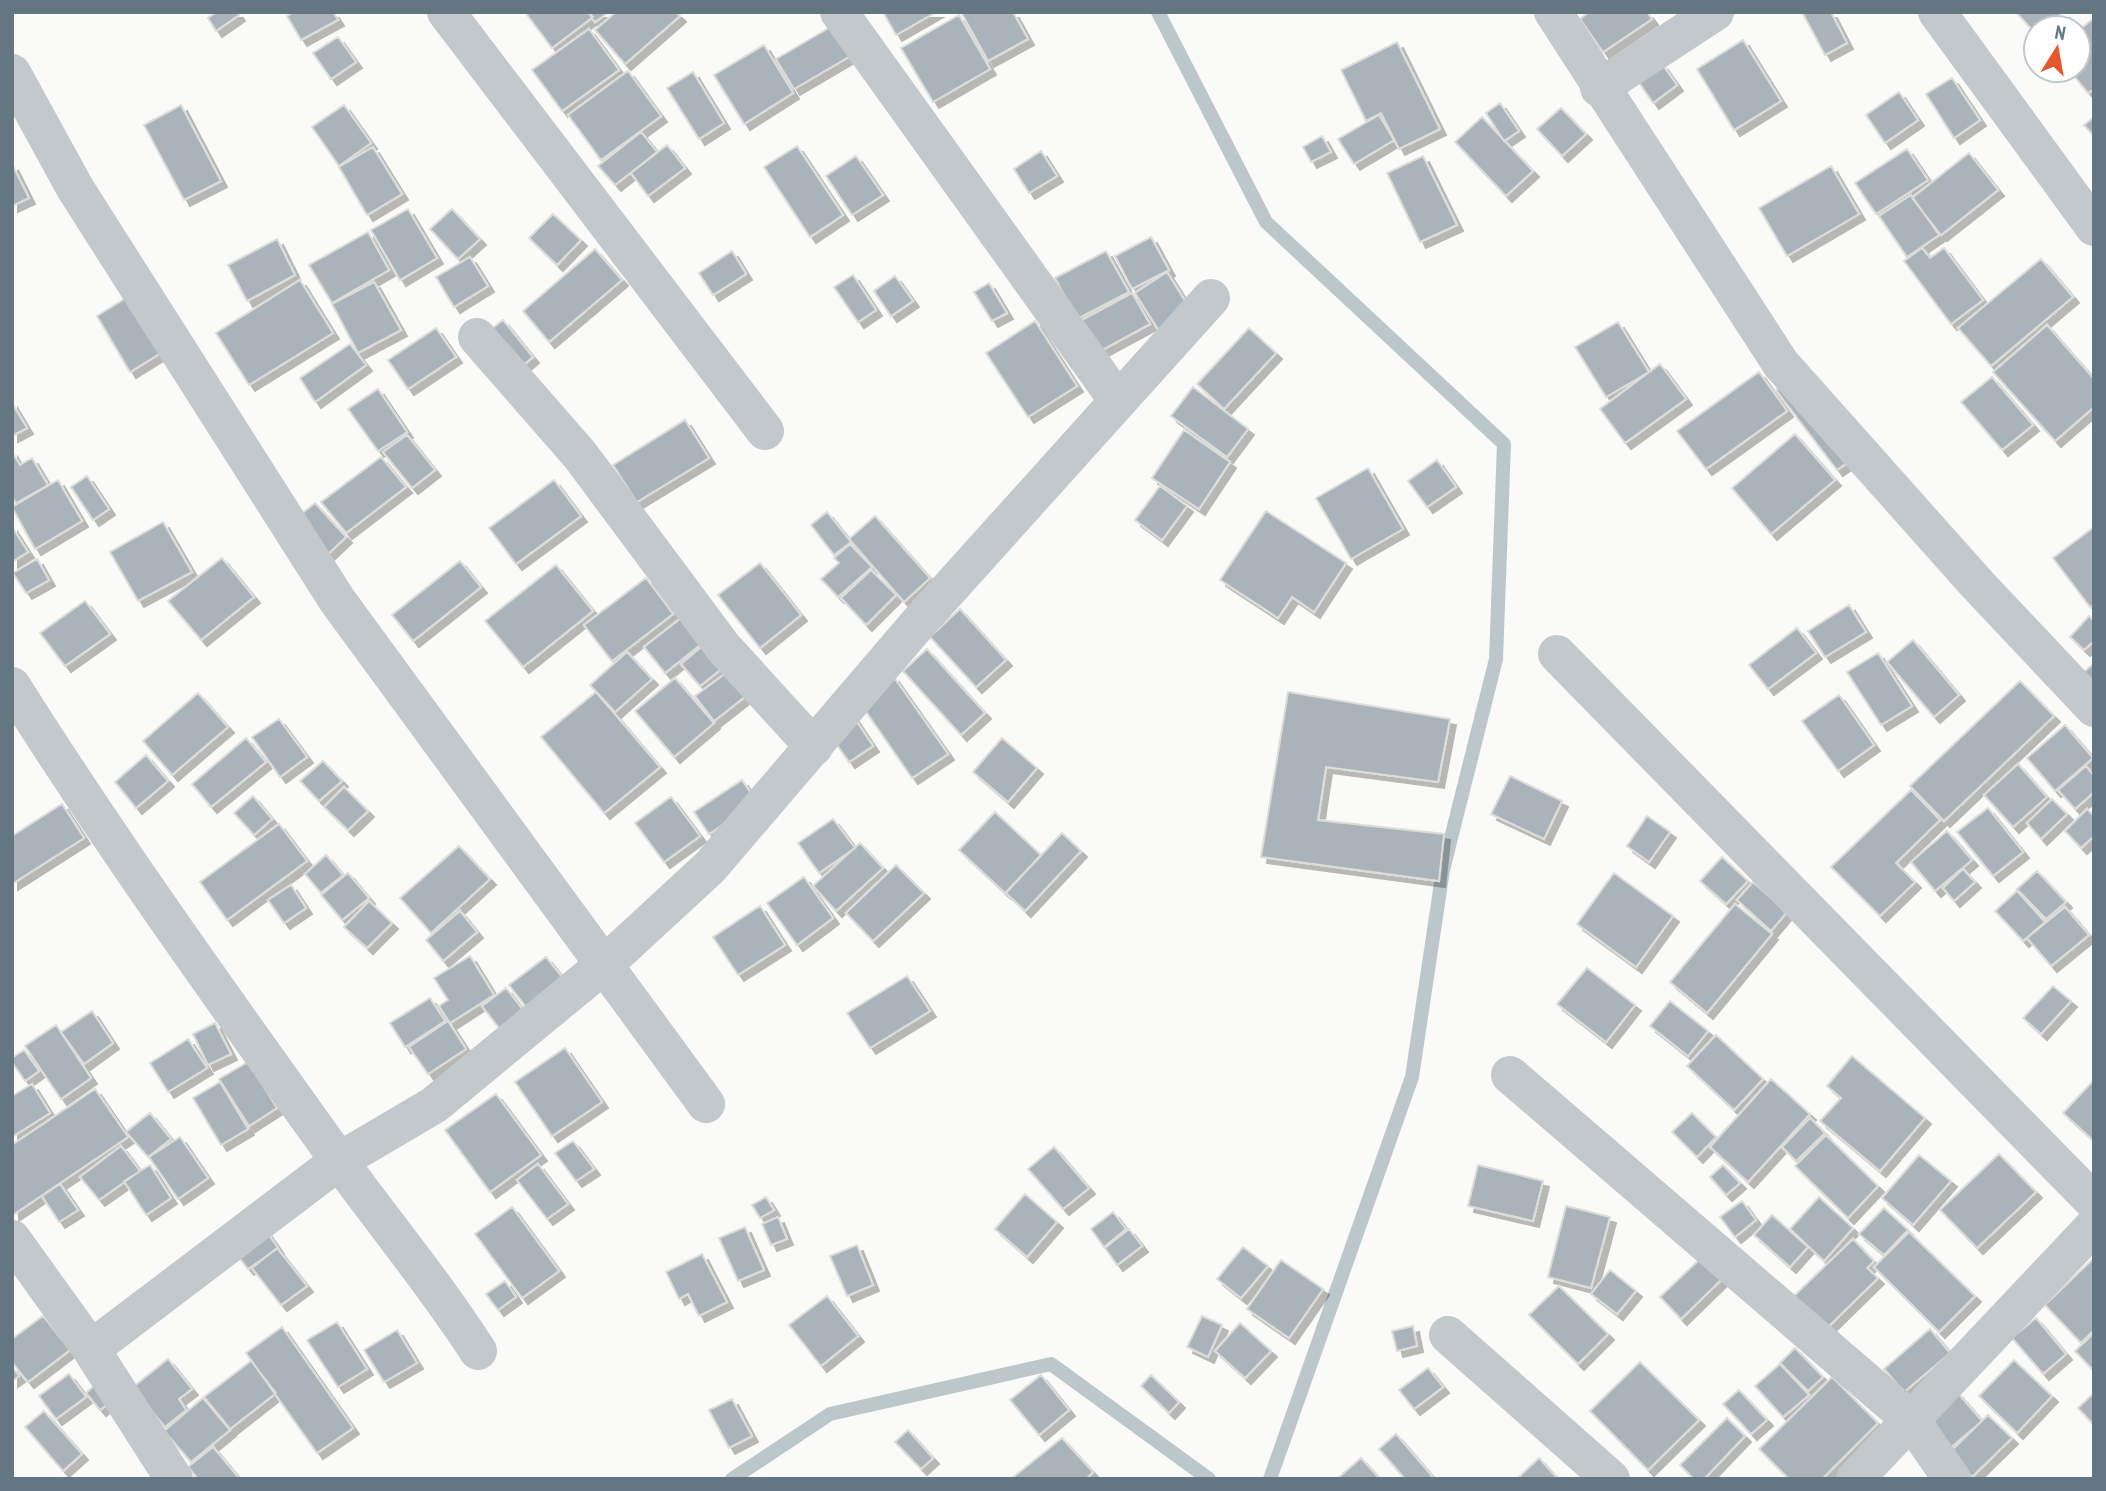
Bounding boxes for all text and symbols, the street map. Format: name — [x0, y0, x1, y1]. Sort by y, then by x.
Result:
north arrow — [2022, 14, 2092, 84]
text: N — [2053, 20, 2068, 45]

